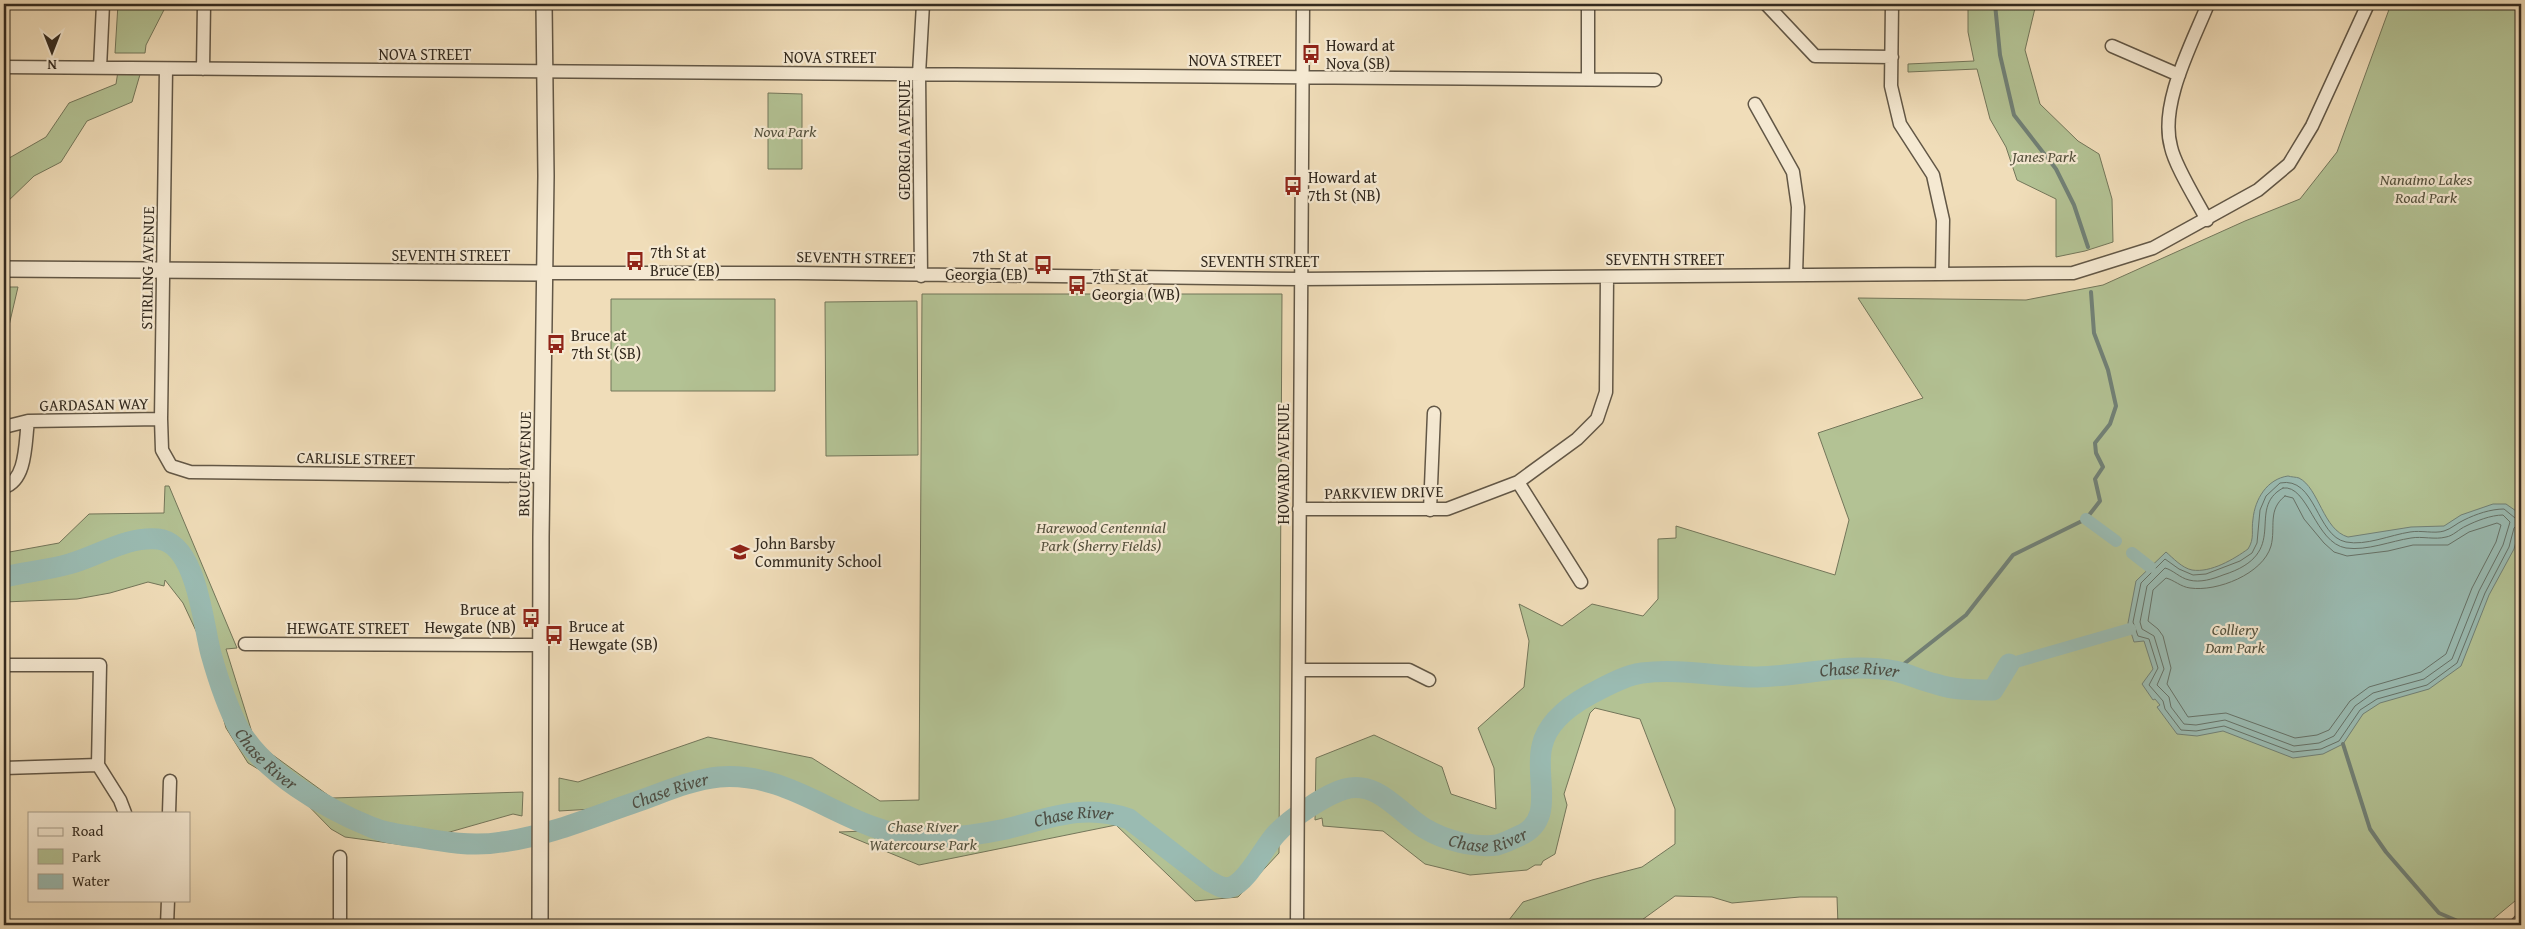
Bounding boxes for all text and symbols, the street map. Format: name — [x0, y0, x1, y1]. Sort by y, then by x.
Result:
north arrow — [28, 28, 78, 78]
place label: Howard at Nova (SB) — [1326, 33, 1395, 75]
street label: NOVA STREET — [379, 42, 472, 66]
bus stop icon: Howard at Nova (SB) — [1300, 43, 1322, 65]
street label: NOVA STREET — [784, 45, 877, 69]
street label: NOVA STREET — [1189, 48, 1282, 72]
text: N — [47, 55, 57, 75]
street label: GEORGIA AVENUE — [892, 80, 916, 200]
park label: Nova Park — [753, 119, 817, 143]
park label: Janes Park — [2009, 144, 2077, 168]
place label: Howard at 7th St (NB) — [1308, 165, 1381, 207]
park label: Nanaimo Lakes Road Park — [2379, 167, 2473, 209]
bus stop icon: Howard at 7th St (NB) — [1282, 175, 1304, 197]
street label: STIRLING AVENUE — [134, 206, 160, 330]
place label: 7th St at Bruce (EB) — [650, 240, 720, 282]
street label: SEVENTH STREET — [391, 243, 511, 267]
street label: SEVENTH STREET — [796, 244, 916, 270]
place label: 7th St at Georgia (EB) — [945, 244, 1028, 286]
street label: SEVENTH STREET — [1605, 247, 1725, 271]
street label: SEVENTH STREET — [1200, 249, 1320, 273]
bus stop icon: 7th St at Bruce (EB) — [624, 250, 646, 272]
bus stop icon: 7th St at Georgia (EB) — [1032, 254, 1054, 276]
place label: 7th St at Georgia (WB) — [1092, 264, 1180, 306]
bus stop icon: 7th St at Georgia (WB) — [1066, 274, 1088, 296]
place label: Bruce at 7th St (SB) — [571, 323, 641, 365]
bus stop icon: Bruce at 7th St (SB) — [545, 333, 567, 355]
street label: GARDASAN WAY — [39, 391, 149, 417]
street label: HOWARD AVENUE — [1271, 404, 1295, 524]
street label: BRUCE AVENUE — [511, 411, 537, 517]
street label: CARLISLE STREET — [297, 445, 415, 471]
street label: PARKVIEW DRIVE — [1324, 479, 1444, 505]
park label: Harewood Centennial Park (Sherry Fields) — [1035, 515, 1166, 557]
place label: John Barsby Community School — [753, 531, 882, 573]
school or university icon: John Barsby Community School — [729, 541, 751, 563]
place label: Bruce at Hewgate (NB) — [424, 597, 516, 639]
bus stop icon: Bruce at Hewgate (NB) — [520, 607, 542, 629]
place label: Bruce at Hewgate (SB) — [569, 614, 658, 656]
street label: HEWGATE STREET — [287, 616, 409, 640]
park label: Colliery Dam Park — [2204, 617, 2266, 659]
bus stop icon: Bruce at Hewgate (SB) — [543, 624, 565, 646]
water label: Chase River — [1818, 654, 1904, 685]
water label: Chase River — [228, 722, 304, 797]
water label: Chase River — [628, 765, 712, 816]
water label: Chase River — [1031, 798, 1117, 834]
legend — [28, 812, 190, 902]
park label: Chase River Watercourse Park — [869, 814, 978, 856]
text: Road — [72, 820, 103, 841]
water label: Chase River — [1446, 820, 1533, 859]
text: Park — [72, 846, 101, 867]
text: Water — [72, 870, 110, 891]

